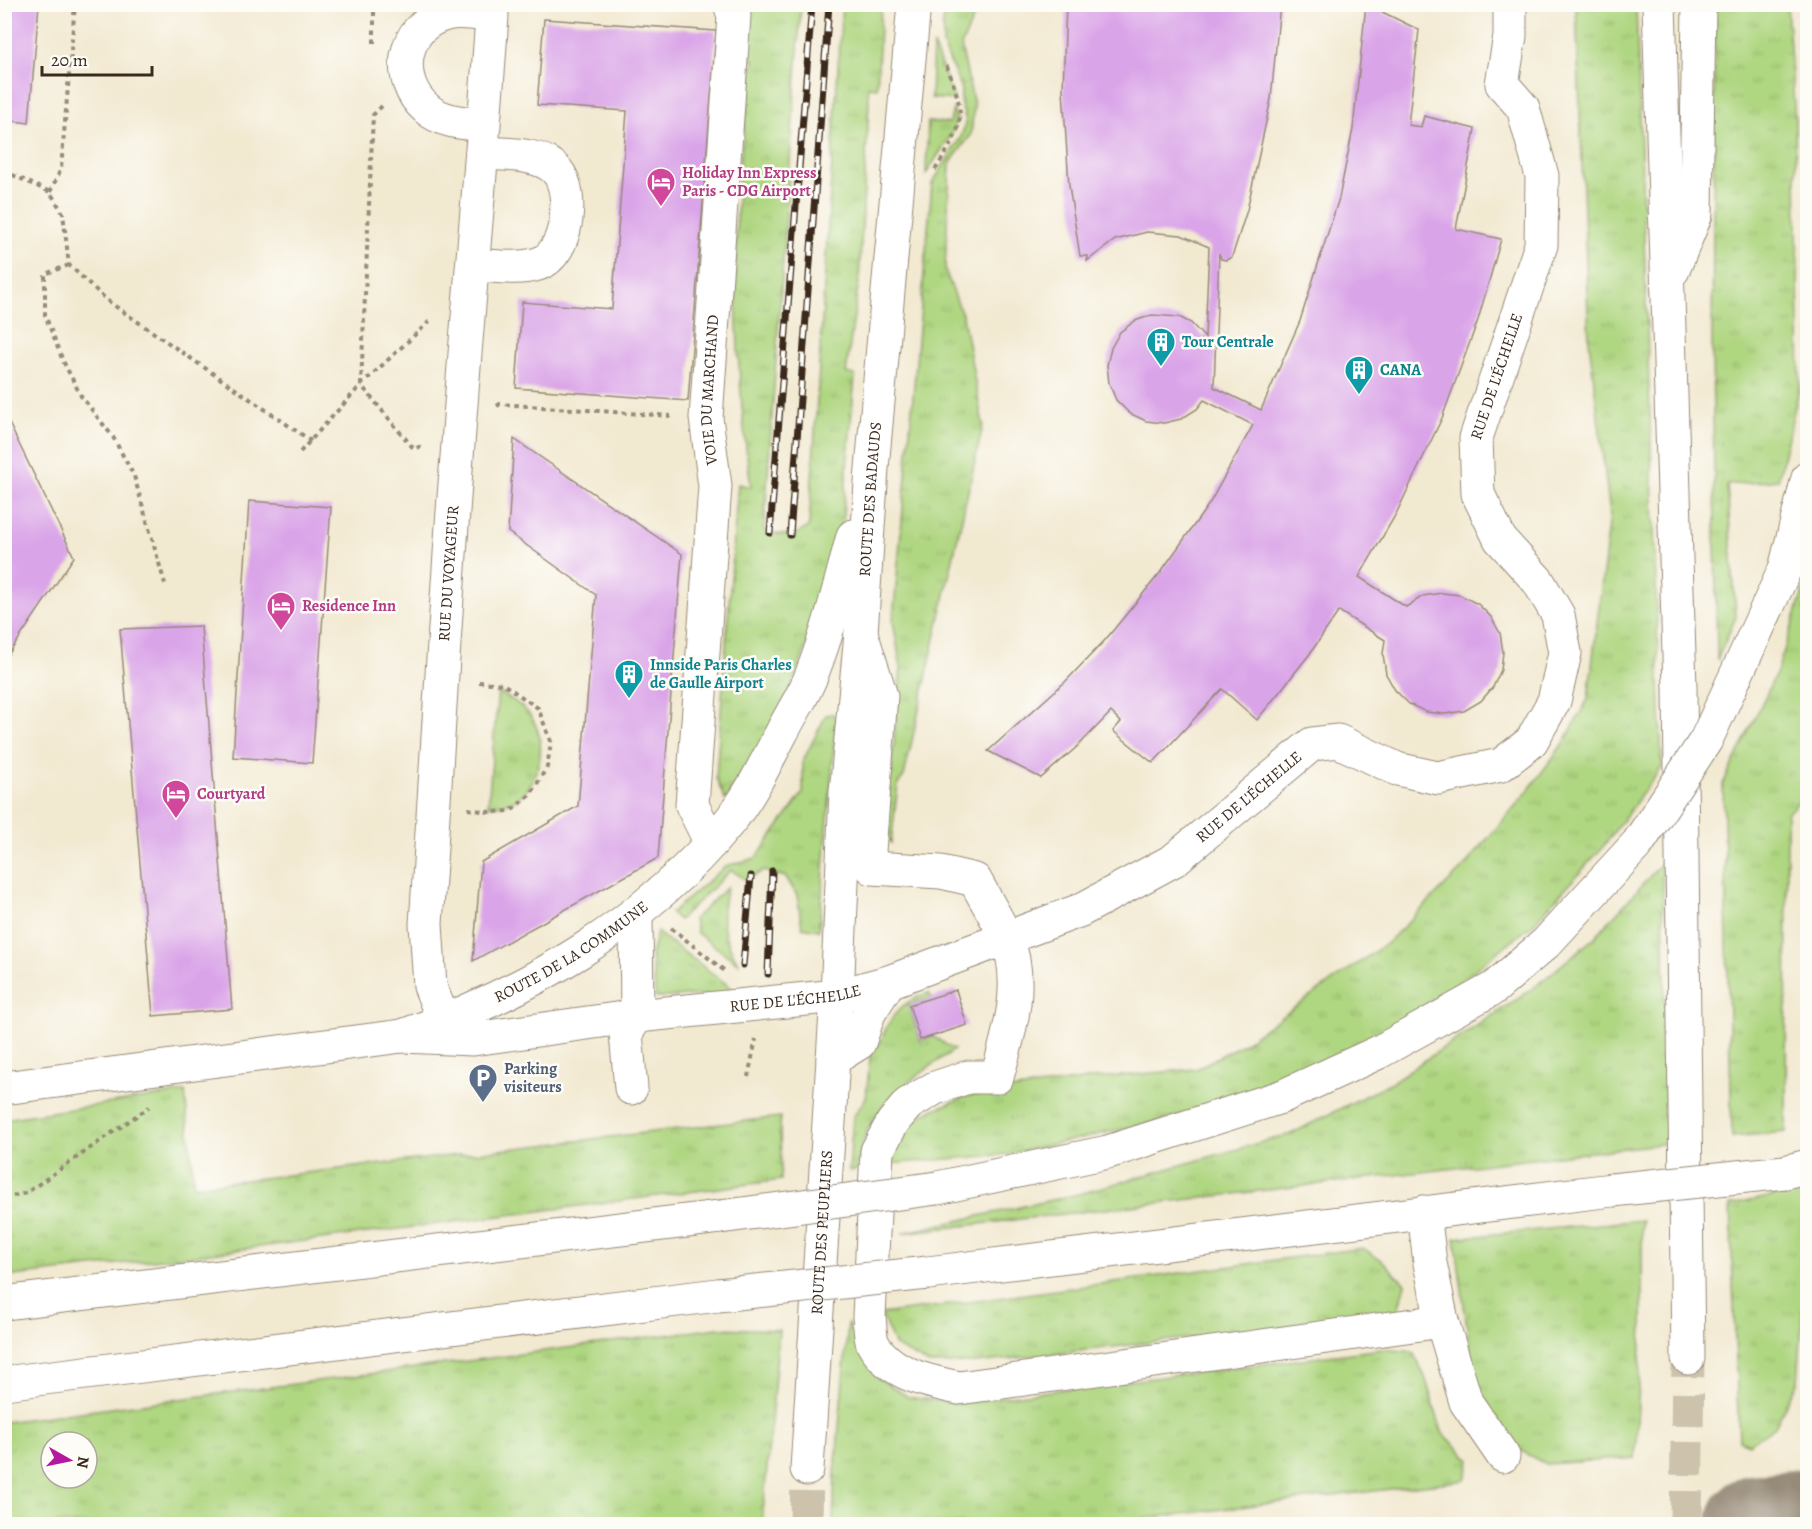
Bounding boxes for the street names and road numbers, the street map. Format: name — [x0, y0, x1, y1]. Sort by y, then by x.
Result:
street label: RUE DE L'ÉCHELLE — [1465, 310, 1528, 443]
street label: VOIE DU MARCHAND — [695, 314, 724, 467]
street label: ROUTE DES BADAUDS — [854, 421, 887, 577]
street label: RUE DU VOYAGEUR — [433, 504, 464, 642]
street label: RUE DE L'ÉCHELLE — [1191, 746, 1307, 848]
street label: ROUTE DE LA COMMUNE — [491, 896, 653, 1008]
street label: RUE DE L'ÉCHELLE — [729, 979, 863, 1018]
street label: ROUTE DES PEUPLIERS — [806, 1150, 838, 1315]

